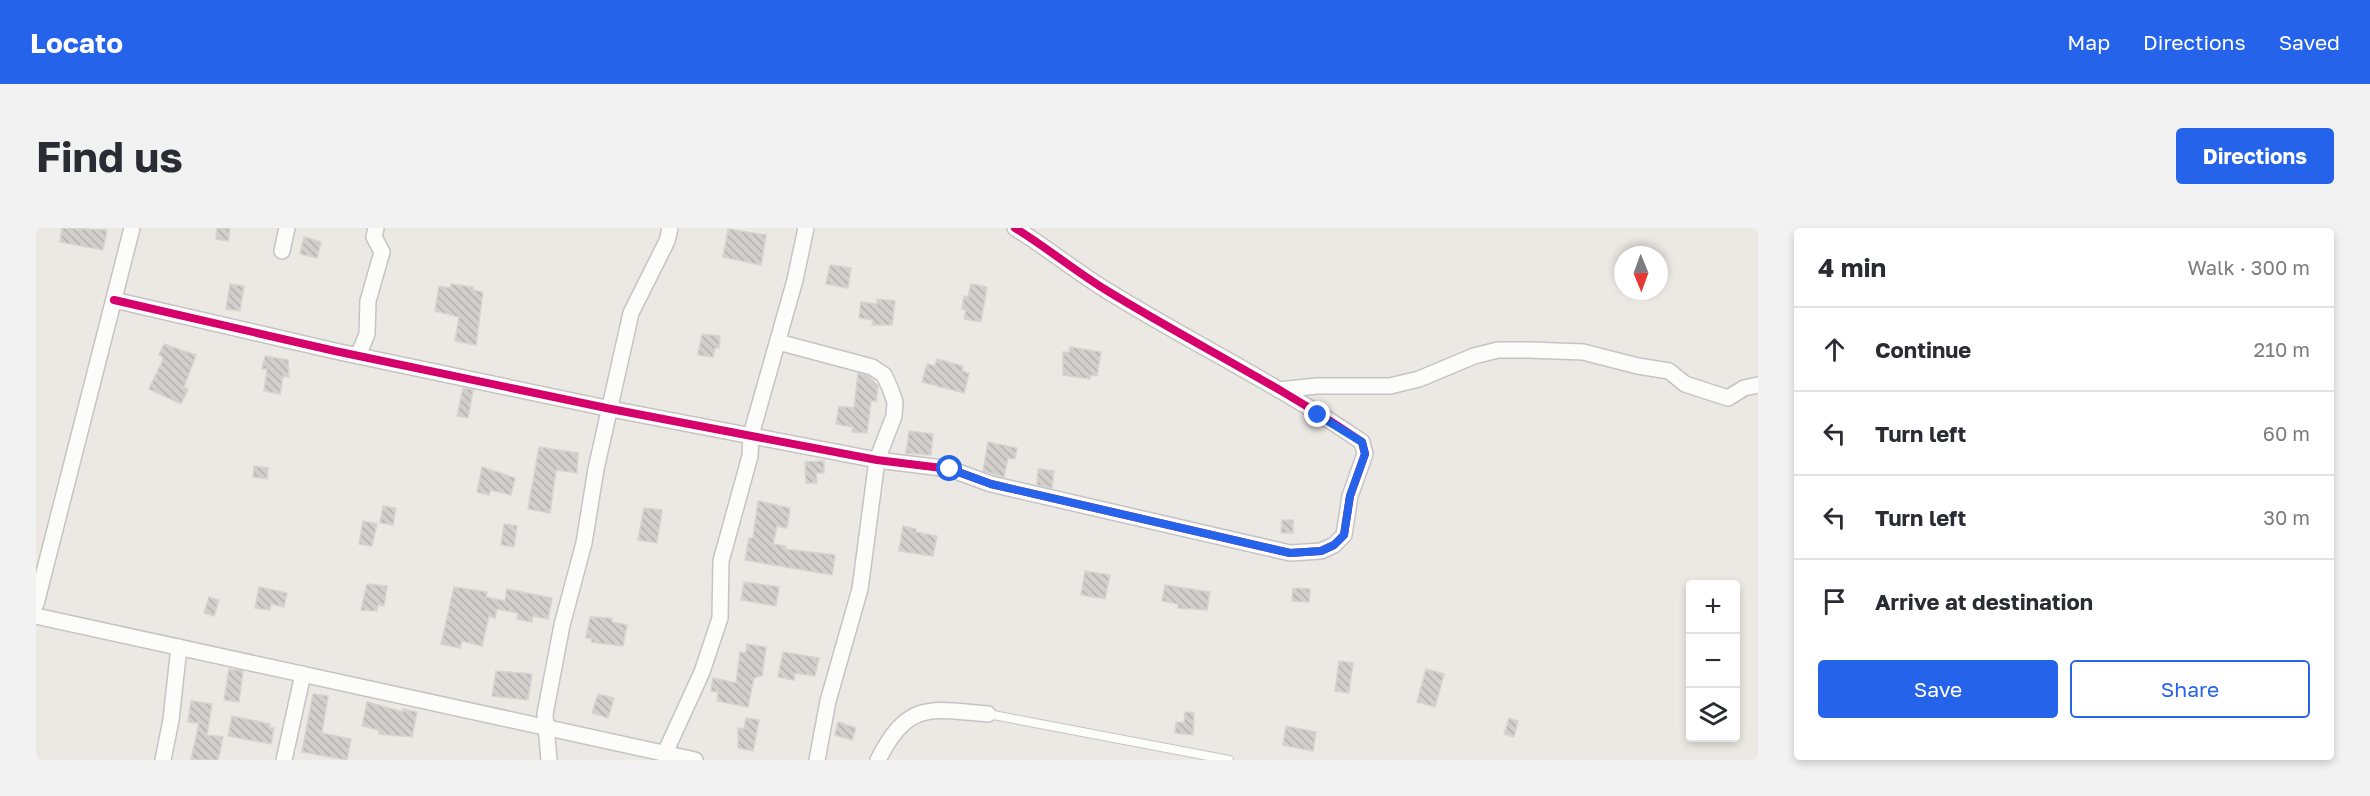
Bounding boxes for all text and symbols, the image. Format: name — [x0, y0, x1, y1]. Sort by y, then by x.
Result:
text: Locato — [30, 26, 123, 59]
text: Map — [2067, 29, 2110, 55]
text: Directions — [2143, 29, 2246, 55]
text: Saved — [2279, 29, 2340, 55]
button: Directions — [2176, 128, 2334, 184]
text: Find us — [36, 131, 183, 181]
north arrow — [1614, 246, 1668, 300]
text: 4 min — [1818, 252, 1886, 283]
text: Walk · 300 m — [2187, 255, 2310, 279]
icon: ahead — [1818, 333, 1851, 366]
text: Continue — [1875, 336, 1971, 363]
text: 210 m — [2254, 337, 2310, 361]
route end — [1304, 401, 1330, 427]
icon: left — [1818, 417, 1851, 450]
text: Turn left — [1875, 420, 1966, 447]
text: 60 m — [2263, 421, 2310, 445]
route start — [936, 455, 962, 481]
icon: left — [1818, 501, 1851, 534]
text: Turn left — [1875, 504, 1966, 531]
text: 30 m — [2263, 505, 2310, 529]
map controls — [1686, 580, 1740, 742]
button: + — [1686, 580, 1740, 634]
icon: arrive — [1818, 585, 1851, 618]
text: Arrive at destination — [1875, 588, 2093, 615]
button: − — [1686, 634, 1740, 688]
button: Save — [1818, 660, 2058, 718]
button: Share — [2070, 660, 2310, 718]
button: layers — [1686, 688, 1740, 742]

